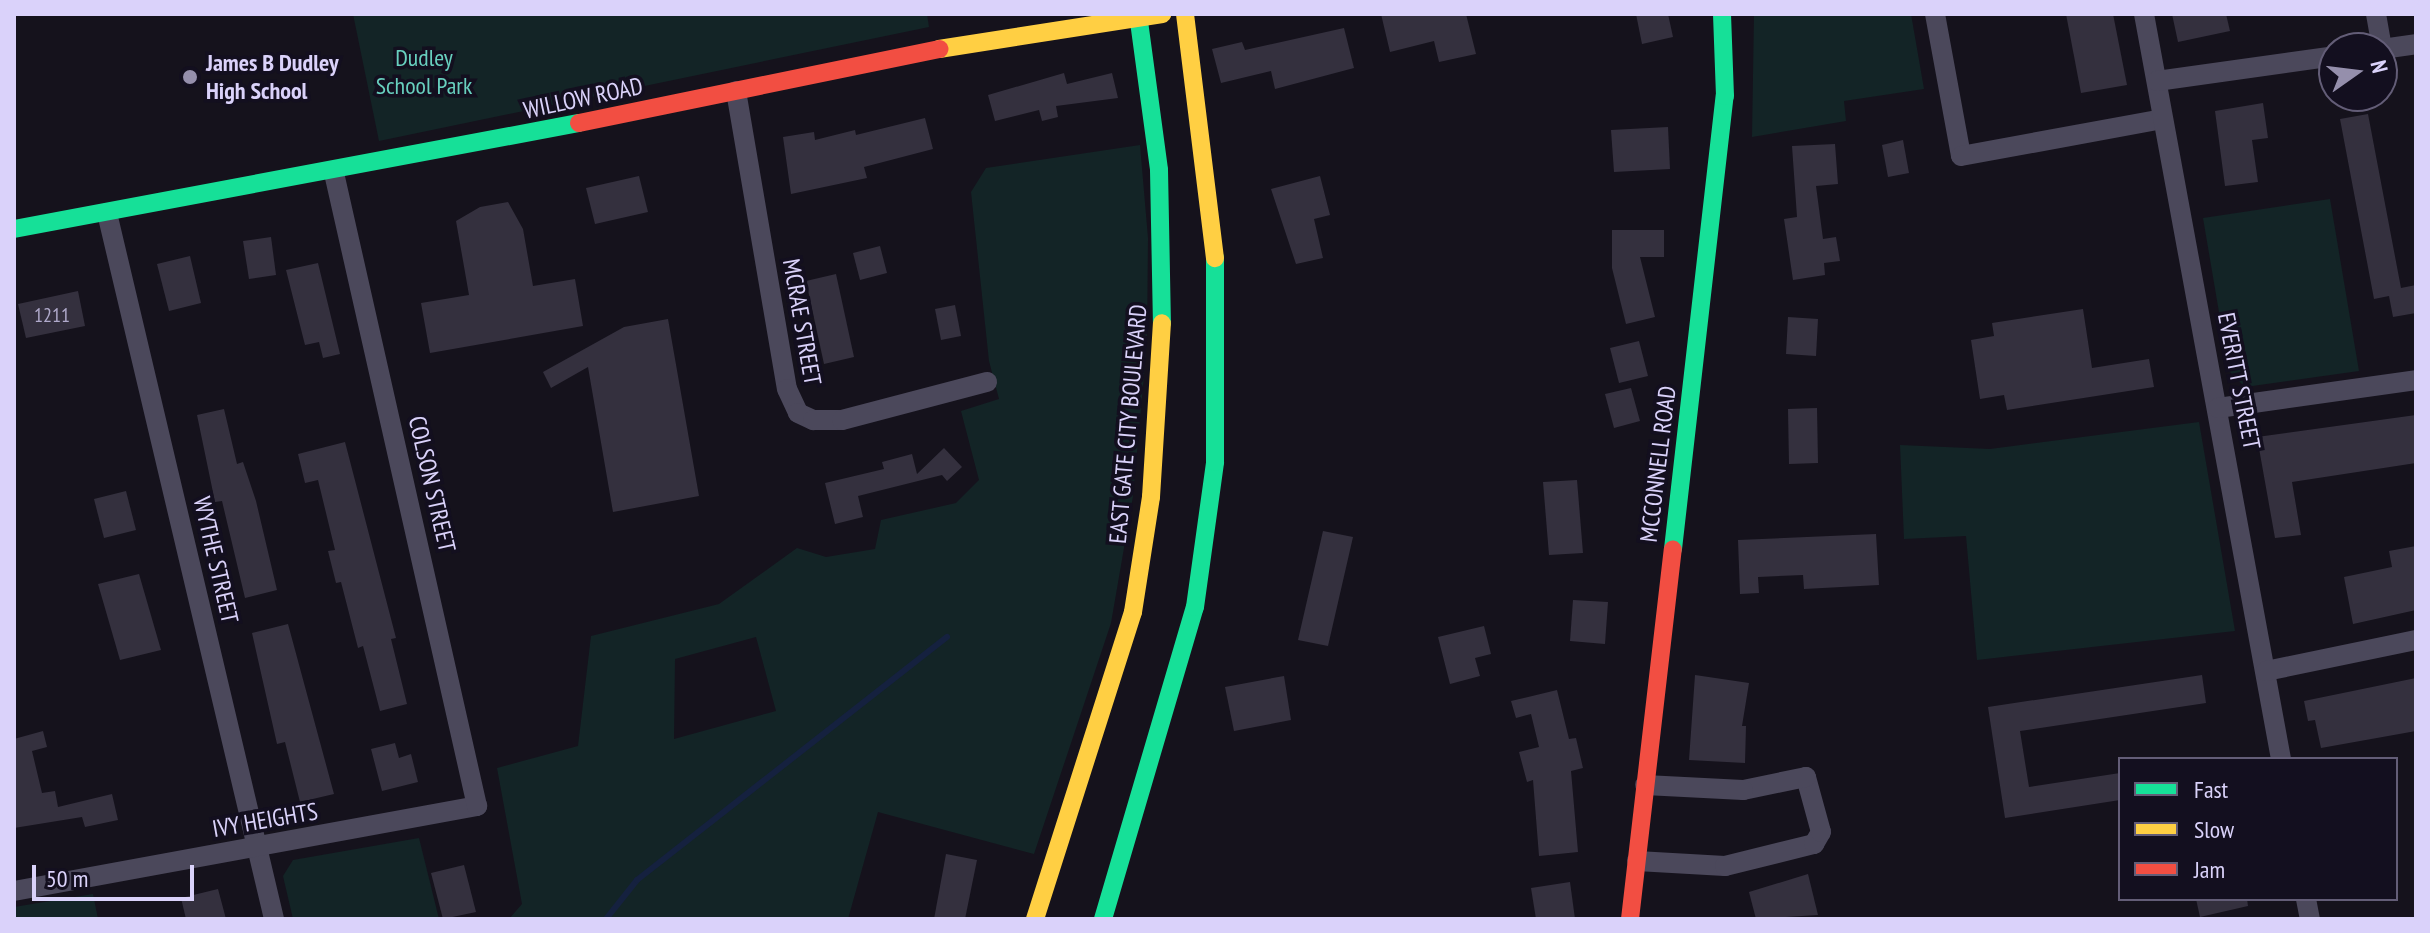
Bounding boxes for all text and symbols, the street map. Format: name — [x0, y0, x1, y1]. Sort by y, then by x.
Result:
north arrow — [2318, 32, 2398, 112]
park label: Dudley School Park — [376, 44, 472, 100]
place label: James B Dudley High School — [206, 49, 339, 105]
text: N — [2364, 58, 2394, 76]
marker: James B Dudley High School — [181, 68, 199, 86]
street label: WILLOW ROAD — [520, 71, 646, 125]
street label: MCRAE STREET — [777, 257, 827, 387]
street label: EAST GATE CITY BOULEVARD — [1103, 302, 1153, 546]
house number: 1211 — [34, 303, 70, 327]
street label: EVERITT STREET — [2212, 310, 2266, 452]
street label: MCCONNELL ROAD — [1634, 384, 1682, 544]
street label: COLSON STREET — [402, 413, 462, 555]
street label: WYTHE STREET — [187, 494, 245, 626]
legend — [2118, 757, 2398, 901]
text: Fast — [2194, 774, 2228, 805]
street label: IVY HEIGHTS — [210, 797, 320, 843]
text: Slow — [2194, 814, 2234, 845]
scale bar — [36, 849, 198, 899]
text: Jam — [2194, 854, 2225, 885]
text: 50 m — [46, 863, 88, 894]

